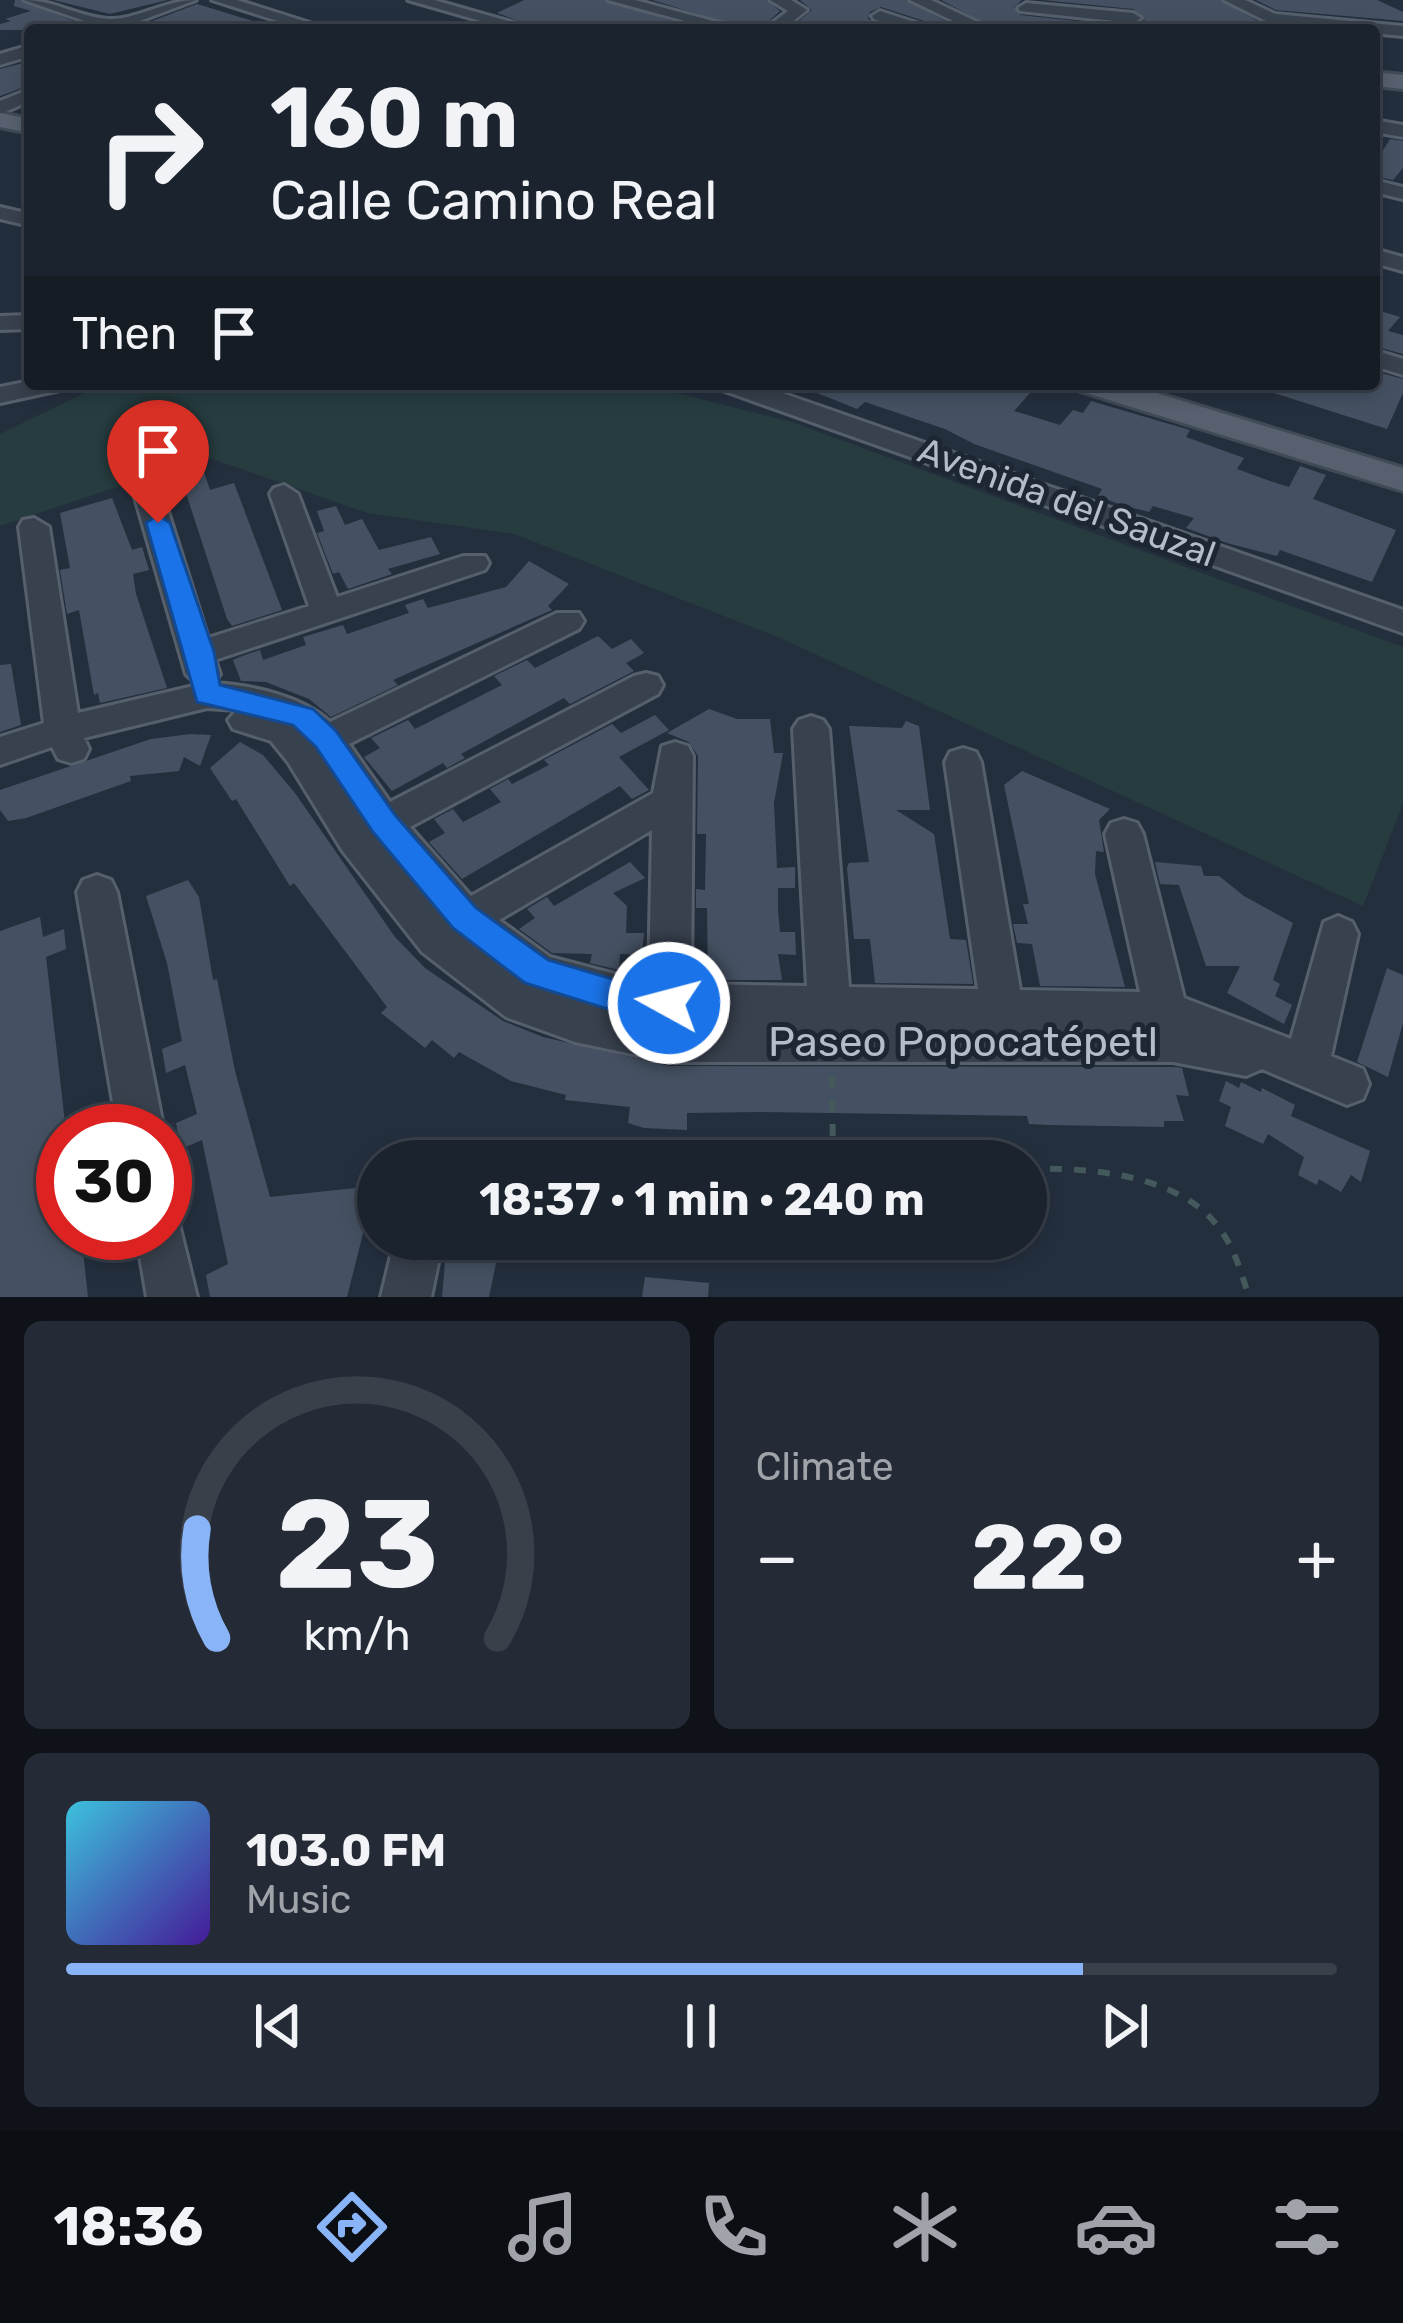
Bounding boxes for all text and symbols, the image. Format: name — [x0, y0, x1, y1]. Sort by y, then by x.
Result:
text: 160 m — [270, 68, 518, 168]
icon: right — [72, 72, 228, 228]
text: Calle Camino Real — [270, 169, 718, 233]
icon: arrive — [201, 300, 267, 366]
text: Then — [72, 307, 177, 360]
pin — [107, 400, 209, 523]
icon: arrive — [125, 418, 191, 484]
street label: Avenida del Sauzal — [913, 428, 1221, 576]
position arrow — [606, 940, 732, 1066]
street label: Paseo Popocatépetl — [768, 1017, 1158, 1067]
speed limit sign: 30 — [36, 1104, 192, 1260]
text: 18:37 · 1 min · 240 m — [479, 1173, 925, 1226]
text: Climate — [756, 1444, 894, 1490]
text: 23 — [275, 1470, 438, 1618]
text: 22° — [970, 1504, 1124, 1611]
text: − — [756, 1518, 798, 1597]
text: + — [1296, 1518, 1337, 1597]
text: km/h — [303, 1610, 410, 1661]
text: 103.0 FM — [246, 1824, 446, 1877]
text: Music — [246, 1877, 351, 1923]
icon: previous — [245, 1993, 311, 2059]
icon: pause — [668, 1993, 734, 2059]
icon: next — [1092, 1993, 1158, 2059]
icon: directions — [310, 2185, 394, 2269]
icon: music — [501, 2185, 585, 2269]
icon: phone — [692, 2185, 776, 2269]
icon: climate — [883, 2185, 967, 2269]
icon: car — [1074, 2185, 1158, 2269]
icon: filters — [1265, 2185, 1349, 2269]
text: 18:36 — [54, 2195, 203, 2259]

